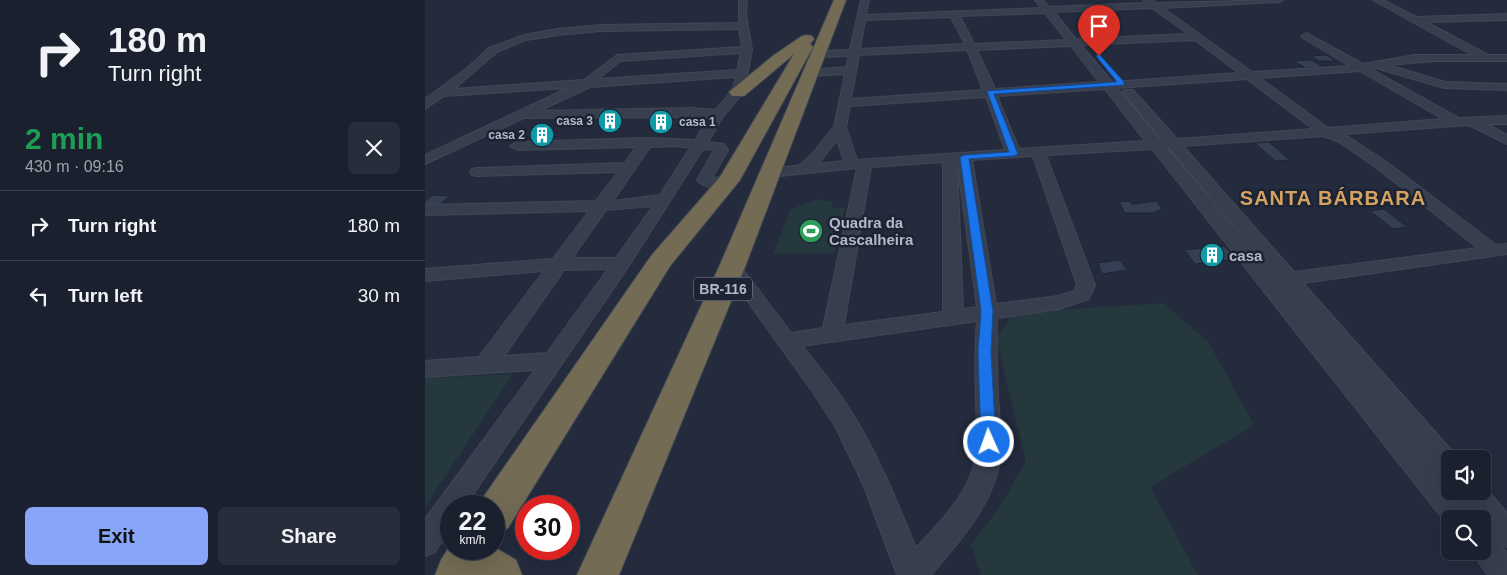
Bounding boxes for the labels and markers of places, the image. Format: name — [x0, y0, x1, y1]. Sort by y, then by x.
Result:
pin — [1078, 5, 1120, 56]
building icon: casa 3 — [597, 108, 623, 134]
building icon: casa 1 — [648, 109, 674, 135]
place label: casa 3 — [556, 114, 593, 128]
place label: casa 1 — [679, 115, 716, 129]
building icon: casa 2 — [529, 122, 555, 148]
place label: casa 2 — [488, 128, 525, 142]
place label: Quadra da Cascalheira — [829, 214, 914, 248]
sports icon: Quadra da Cascalheira — [798, 218, 824, 244]
building icon: casa — [1199, 242, 1225, 268]
place label: casa — [1229, 247, 1263, 264]

